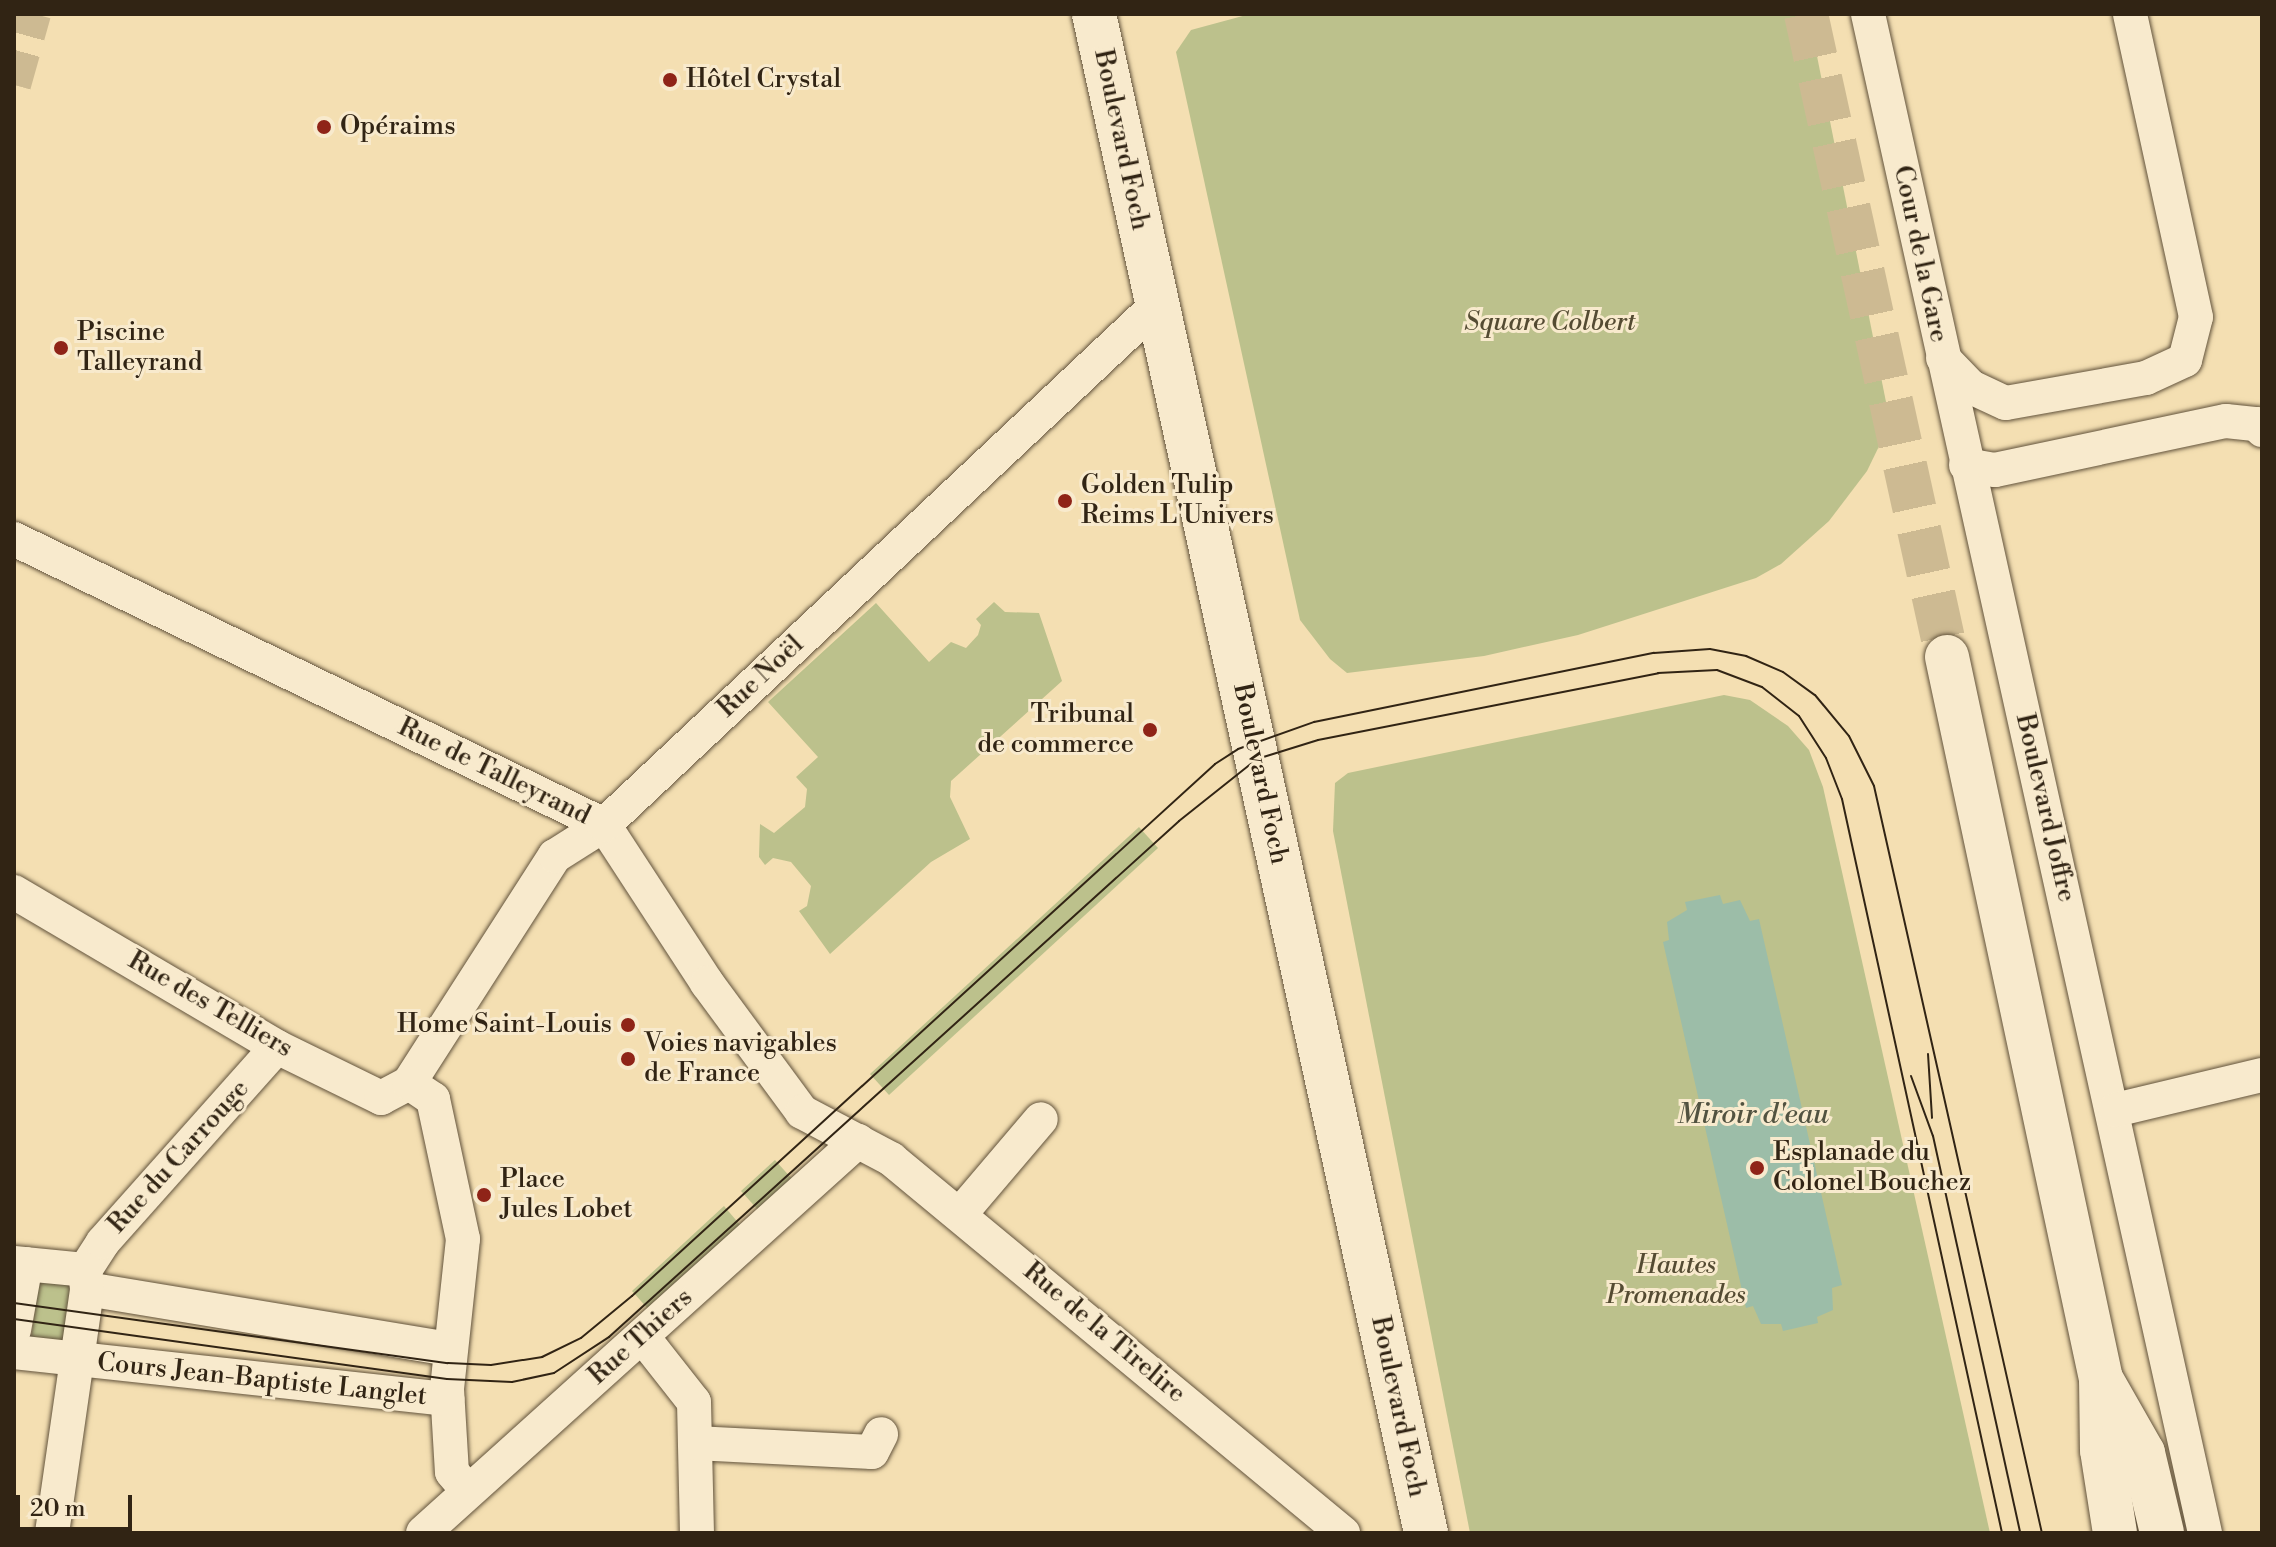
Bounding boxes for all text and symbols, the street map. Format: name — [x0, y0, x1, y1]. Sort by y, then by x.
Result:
street label: Boulevard Foch — [1087, 47, 1155, 233]
place label: Hôtel Crystal — [686, 64, 841, 96]
marker: Hôtel Crystal — [661, 71, 679, 89]
place label: Opéraims — [340, 111, 456, 143]
marker: Opéraims — [315, 118, 333, 136]
street label: Cour de la Gare — [1886, 163, 1954, 345]
park label: Square Colbert — [1464, 307, 1636, 339]
place label: Piscine Talleyrand — [77, 317, 203, 378]
marker: Piscine Talleyrand — [52, 339, 70, 357]
place label: Golden Tulip Reims L'Univers — [1081, 470, 1274, 532]
marker: Golden Tulip Reims L'Univers — [1056, 492, 1074, 510]
street label: Rue Noël — [712, 630, 810, 724]
street label: Boulevard Foch — [1226, 681, 1294, 867]
place label: Tribunal de commerce — [977, 699, 1134, 760]
street label: Boulevard Joffre — [2008, 711, 2082, 905]
street label: Rue de Talleyrand — [393, 712, 595, 832]
marker: Tribunal de commerce — [1141, 721, 1159, 739]
street label: Rue des Telliers — [122, 945, 298, 1065]
place label: Home Saint-Louis — [397, 1009, 612, 1041]
marker: Home Saint-Louis — [619, 1016, 637, 1034]
place label: Voies navigables de France — [644, 1028, 837, 1090]
marker: Voies navigables de France — [619, 1050, 637, 1068]
street label: Rue du Carrouge — [102, 1074, 256, 1240]
water label: Miroir d'eau — [1677, 1098, 1829, 1132]
place label: Esplanade du Colonel Bouchez — [1773, 1137, 1971, 1198]
marker: Esplanade du Colonel Bouchez — [1748, 1159, 1766, 1177]
place label: Place Jules Lobet — [500, 1164, 632, 1226]
marker: Place Jules Lobet — [475, 1186, 493, 1204]
park label: Hautes Promenades — [1606, 1250, 1746, 1312]
street label: Rue de la Tirelire — [1017, 1256, 1191, 1410]
street label: Rue Thiers — [583, 1282, 699, 1392]
street label: Boulevard Foch — [1364, 1314, 1432, 1500]
street label: Cours Jean-Baptiste Langlet — [96, 1347, 428, 1413]
scale bar — [20, 1479, 136, 1529]
text: 20 m — [30, 1494, 86, 1524]

